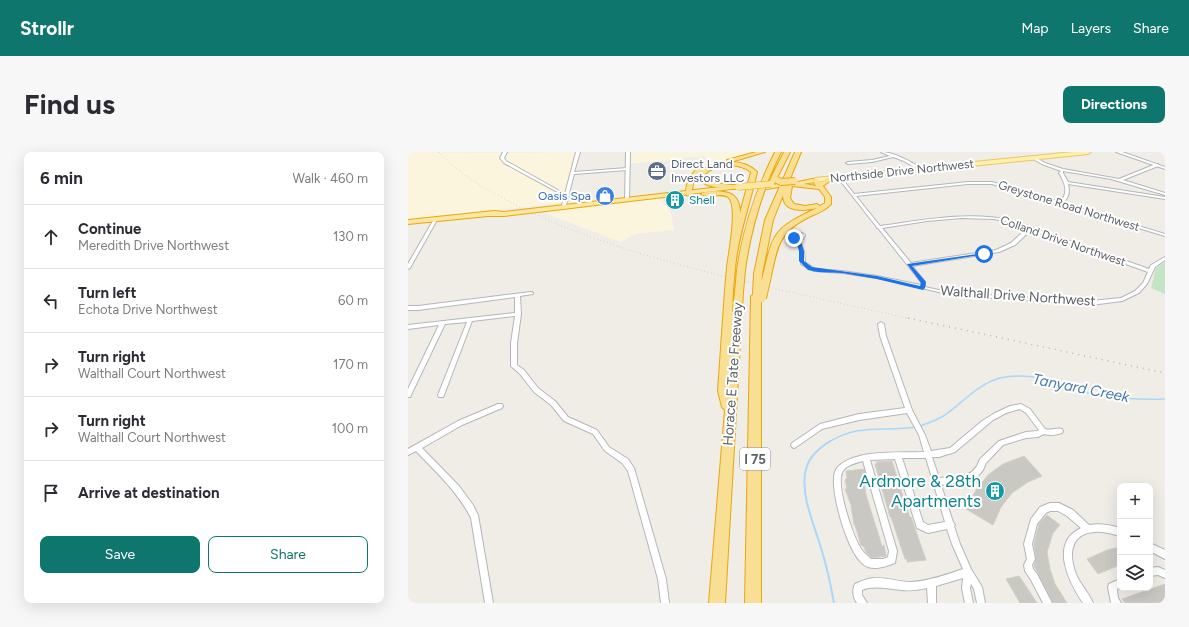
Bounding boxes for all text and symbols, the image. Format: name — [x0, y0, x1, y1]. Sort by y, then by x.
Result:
text: Strollr — [20, 17, 74, 40]
text: Map — [1021, 20, 1049, 37]
text: Layers — [1071, 20, 1111, 37]
text: Share — [1133, 20, 1169, 37]
button: Directions — [1063, 86, 1165, 123]
text: Find us — [24, 87, 115, 121]
street label: Northside Drive Northwest — [829, 156, 975, 186]
place label: Direct Land Investors LLC — [671, 157, 745, 185]
office icon: Direct Land Investors LLC — [646, 160, 668, 182]
text: 6 min — [40, 168, 83, 188]
text: Walk · 460 m — [292, 171, 368, 186]
street label: Greystone Road Northwest — [997, 178, 1142, 234]
shop icon: Oasis Spa — [594, 185, 616, 207]
place label: Oasis Spa — [538, 189, 591, 203]
building icon: Shell — [664, 189, 686, 211]
place label: Shell — [689, 193, 715, 207]
street label: Colland Drive Northwest — [998, 213, 1128, 269]
text: Continue — [78, 220, 141, 238]
icon: ahead — [40, 226, 62, 248]
text: 130 m — [333, 229, 368, 244]
route end — [785, 229, 803, 247]
text: Meredith Drive Northwest — [78, 238, 229, 253]
route start — [975, 245, 993, 263]
street label: Walthall Drive Northwest — [940, 282, 1096, 310]
text: Turn left — [78, 284, 136, 302]
icon: left — [40, 290, 62, 312]
text: 60 m — [338, 293, 368, 308]
street label: Horace E Tate Freeway — [720, 301, 747, 446]
text: Echota Drive Northwest — [78, 302, 218, 317]
text: Turn right — [78, 348, 146, 366]
icon: right — [40, 354, 62, 376]
text: 170 m — [333, 357, 368, 372]
text: Walthall Court Northwest — [78, 366, 226, 381]
water label: Tanyard Creek — [1031, 370, 1132, 406]
text: Turn right — [78, 412, 146, 430]
icon: right — [40, 418, 62, 440]
text: 100 m — [332, 421, 368, 436]
text: Walthall Court Northwest — [78, 430, 226, 445]
road number: I 75 — [740, 448, 770, 470]
place label: Ardmore & 28th Apartments — [859, 471, 981, 511]
building icon: Ardmore & 28th Apartments — [984, 480, 1006, 502]
icon: arrive — [40, 482, 62, 504]
map controls — [1117, 483, 1153, 591]
button: + — [1117, 483, 1153, 519]
text: Arrive at destination — [78, 484, 219, 502]
button: − — [1117, 519, 1153, 555]
button: Save — [40, 536, 200, 573]
button: Share — [208, 536, 368, 573]
button: layers — [1117, 555, 1153, 591]

